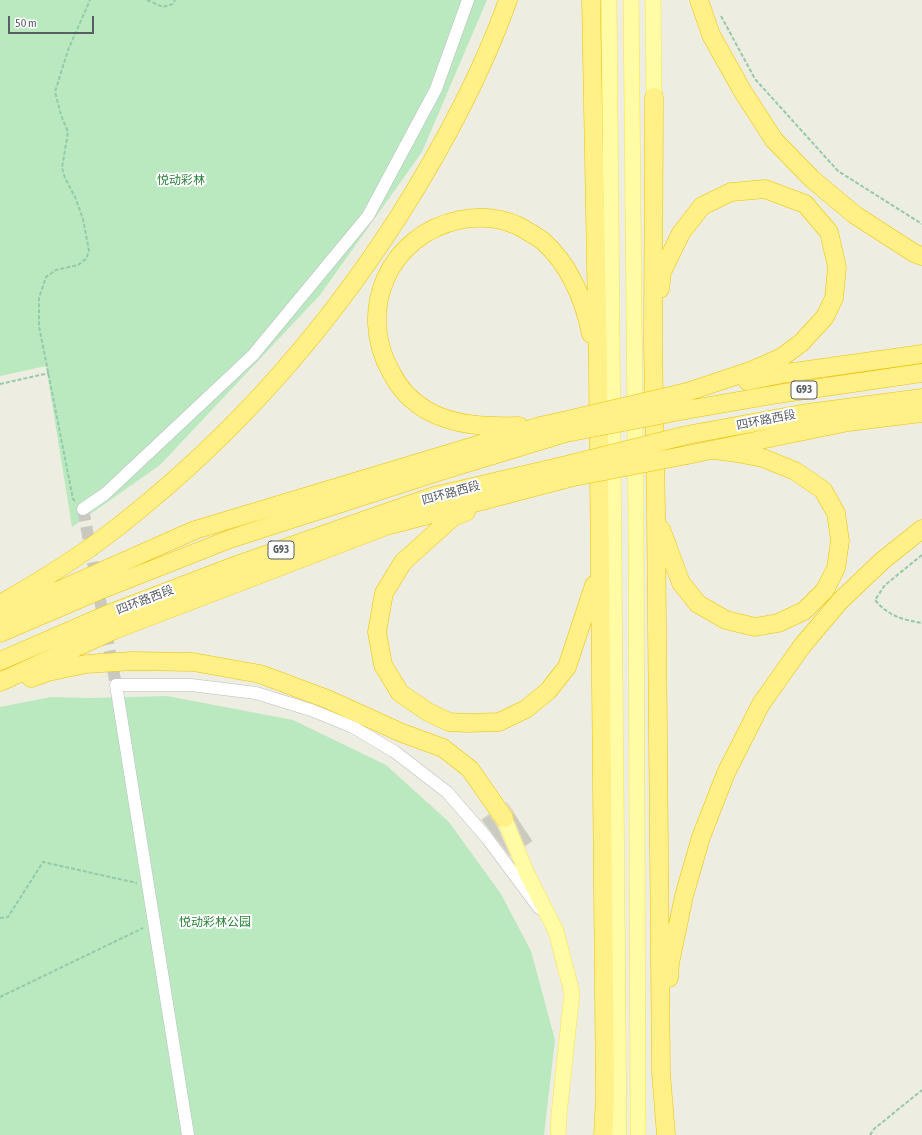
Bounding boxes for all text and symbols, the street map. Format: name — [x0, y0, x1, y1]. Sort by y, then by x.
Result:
scale bar — [10, 8, 96, 34]
text: 50 m — [15, 16, 37, 30]
park label: 悦动彩林 — [157, 173, 205, 187]
road number: G93 — [791, 381, 817, 399]
street label: 四环路西段 — [735, 407, 797, 433]
street label: 四环路西段 — [420, 478, 482, 508]
road number: G93 — [268, 541, 294, 559]
street label: 四环路西段 — [114, 583, 176, 617]
park label: 悦动彩林公园 — [179, 915, 251, 929]

